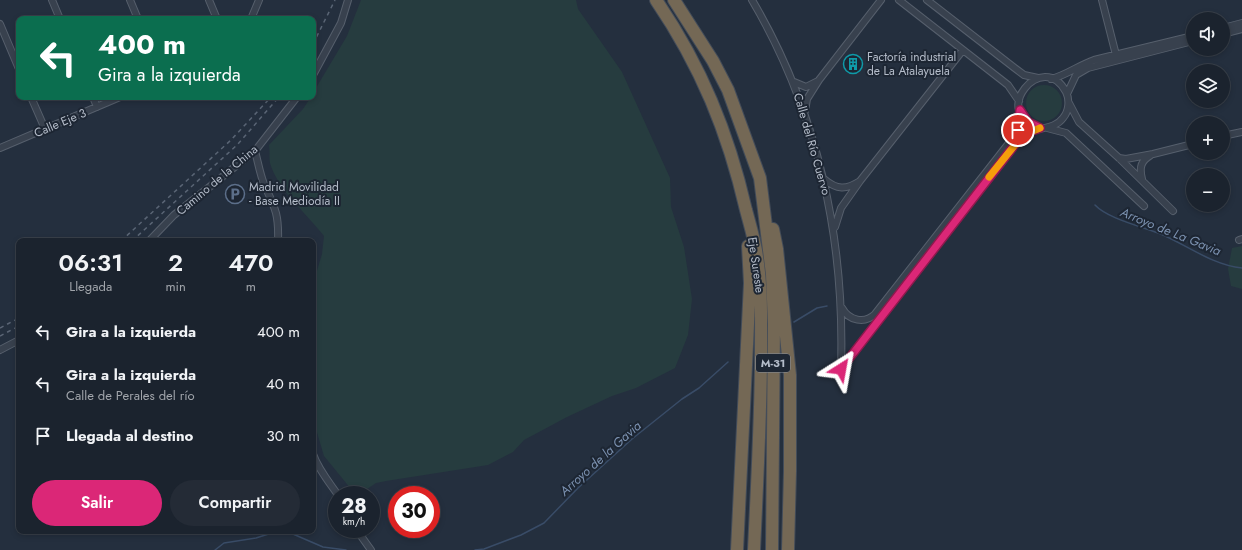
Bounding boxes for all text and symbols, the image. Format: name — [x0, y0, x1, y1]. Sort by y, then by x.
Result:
map controls — [1186, 12, 1230, 212]
button: sound — [1186, 12, 1230, 56]
text: 400 m — [98, 24, 186, 65]
icon: left — [32, 32, 84, 84]
place label: Factoría industrial de La Atalayuela — [867, 48, 956, 80]
building icon: Factoría industrial de La Atalayuela — [842, 53, 864, 75]
text: Gira a la izquierda — [98, 62, 241, 88]
button: layers — [1186, 64, 1230, 108]
street label: Calle del Río Cuervo — [789, 91, 835, 198]
street label: Calle Eje 3 — [31, 104, 89, 142]
pin — [1001, 113, 1035, 147]
button: + — [1186, 116, 1230, 160]
icon: arrive — [1007, 119, 1029, 141]
street label: Camino de la China — [172, 140, 262, 219]
button: − — [1186, 168, 1230, 212]
place label: Madrid Movilidad - Base Mediodía II — [249, 178, 340, 210]
parking icon: Madrid Movilidad - Base Mediodía II — [224, 183, 246, 205]
water label: Arroyo de La Gavia — [1117, 202, 1224, 260]
street label: Eje Sureste — [743, 236, 769, 294]
text: 06:31 — [58, 245, 123, 280]
text: 2 — [168, 245, 183, 280]
text: 470 — [228, 245, 274, 280]
text: Llegada — [69, 277, 112, 296]
text: min — [165, 277, 186, 296]
text: m — [246, 277, 256, 296]
icon: left — [32, 321, 54, 343]
text: Gira a la izquierda — [66, 321, 196, 343]
text: 400 m — [257, 321, 300, 343]
position arrow — [820, 348, 862, 390]
road number: M-31 — [756, 354, 790, 372]
text: Gira a la izquierda — [66, 364, 196, 386]
icon: left — [32, 373, 54, 395]
text: 40 m — [266, 373, 300, 395]
text: Calle de Perales del río — [66, 386, 195, 405]
water label: Arroyo de la Gavia — [555, 416, 645, 501]
icon: arrive — [32, 425, 54, 447]
text: Llegada al destino — [66, 425, 193, 447]
text: 30 m — [267, 425, 300, 447]
button: Salir — [32, 480, 162, 526]
button: Compartir — [170, 480, 300, 526]
speed limit sign: 30 — [388, 486, 440, 538]
text: 28 — [341, 492, 367, 521]
text: km/h — [343, 514, 365, 529]

